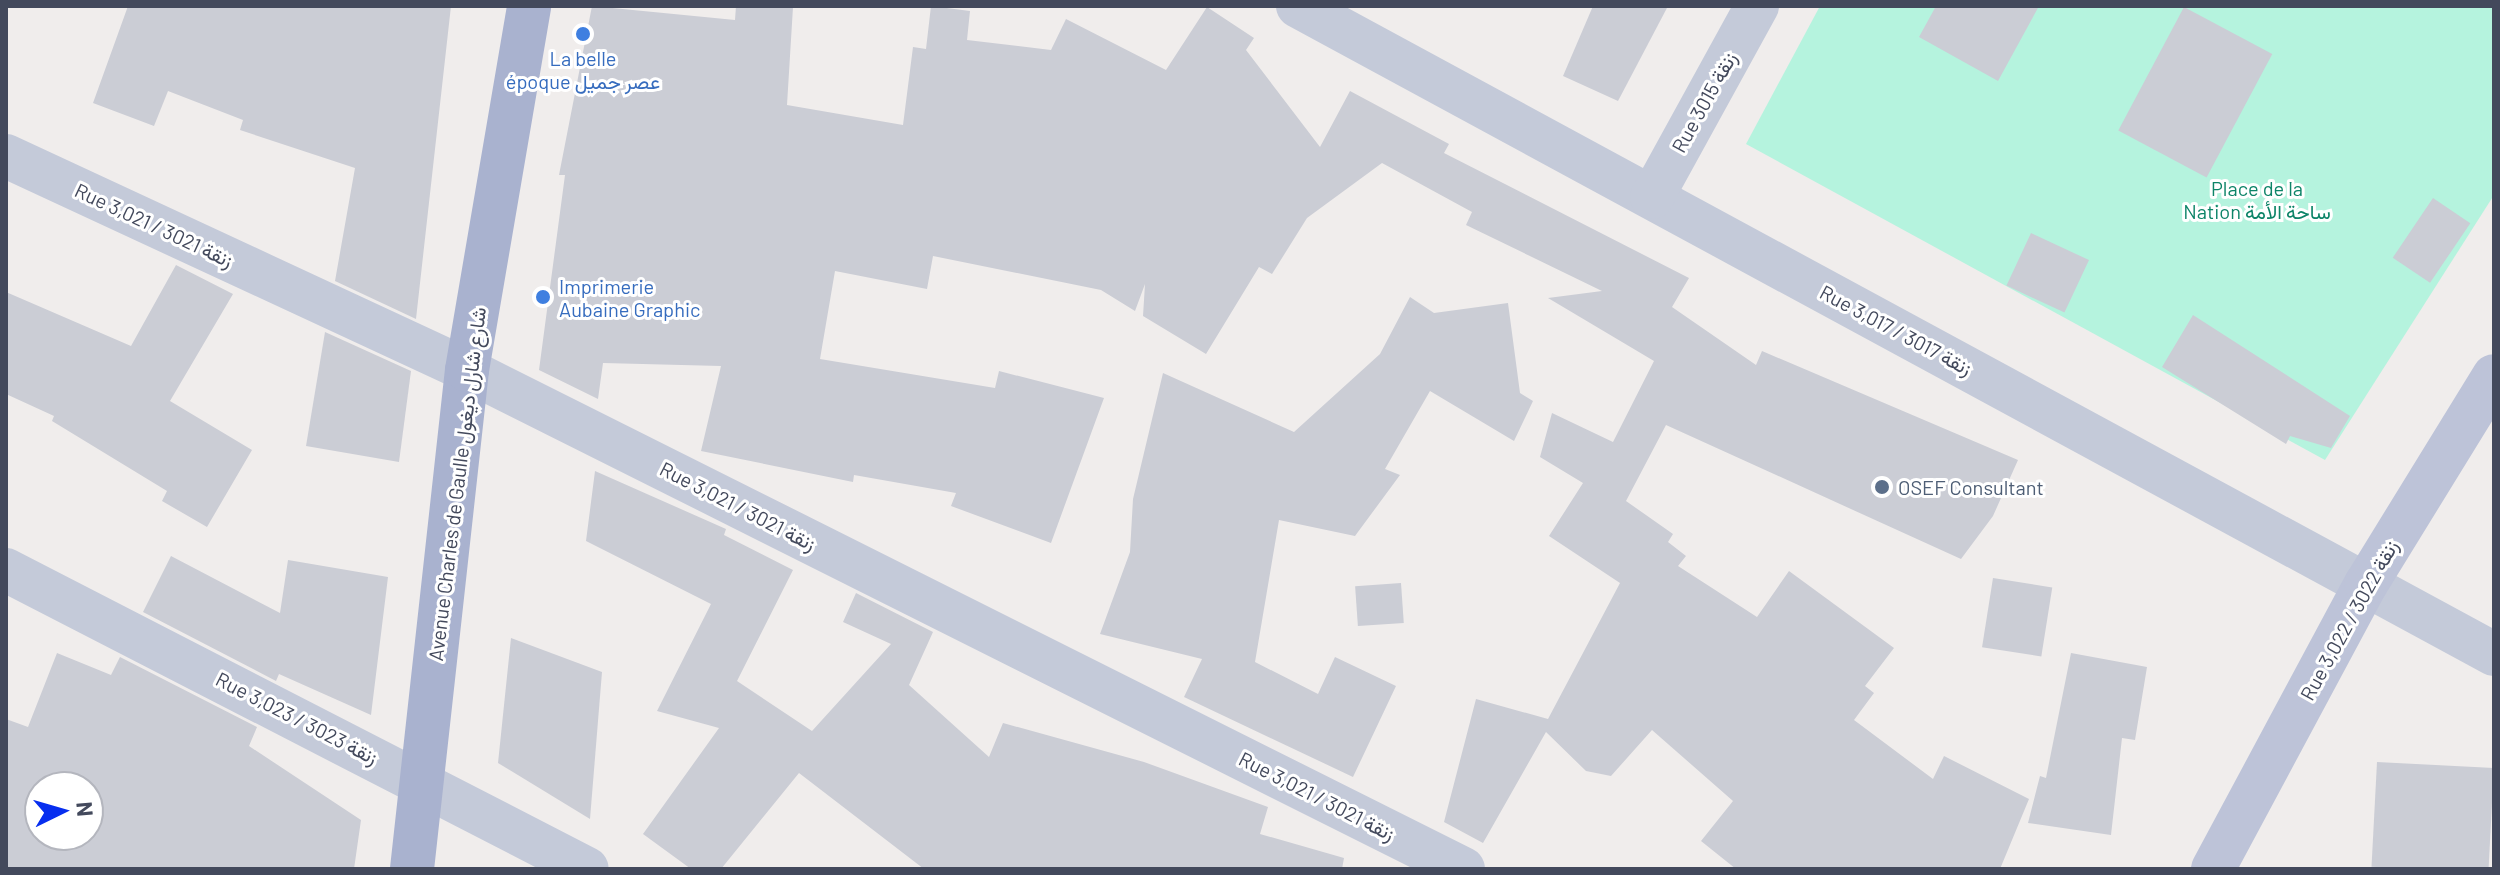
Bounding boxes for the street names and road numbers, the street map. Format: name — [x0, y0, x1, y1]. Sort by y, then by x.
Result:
street label: Rue 3015 زنقة — [1666, 47, 1742, 157]
street label: Rue 3,021 / زنقة 3021 — [71, 178, 237, 272]
street label: Rue 3,017 / زنقة 3017 — [1816, 280, 1976, 380]
street label: Avenue Charles de Gaulle شارع شارل ديغول — [423, 306, 491, 662]
street label: Rue 3,021 / زنقة 3021 — [656, 456, 820, 556]
street label: Rue 3,022 / زنقة 3022 — [2295, 536, 2403, 704]
street label: Rue 3,023 / زنقة 3023 — [212, 667, 382, 769]
street label: Rue 3,021 / زنقة 3021 — [1235, 746, 1399, 846]

